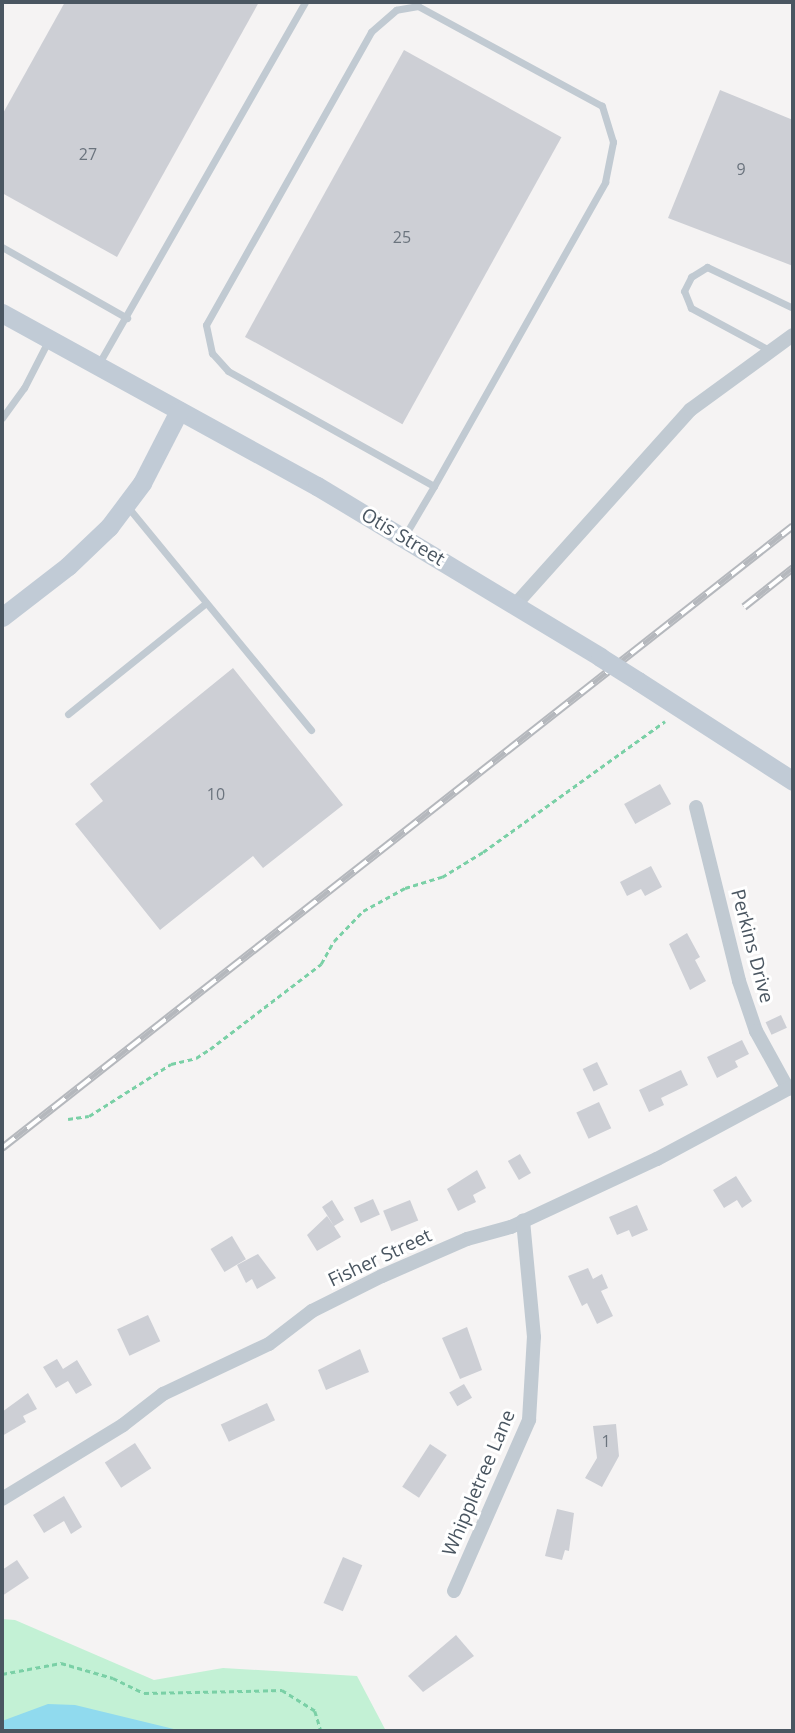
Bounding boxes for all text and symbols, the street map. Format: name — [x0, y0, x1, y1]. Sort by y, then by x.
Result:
house number: 27 — [79, 144, 97, 164]
house number: 9 — [736, 159, 746, 179]
house number: 25 — [393, 227, 411, 247]
street label: Otis Street — [357, 503, 449, 571]
house number: 10 — [207, 784, 225, 804]
street label: Perkins Drive — [726, 887, 778, 1005]
street label: Fisher Street — [325, 1224, 435, 1292]
street label: Whippletree Lane — [438, 1407, 520, 1559]
house number: 1 — [601, 1431, 611, 1451]

